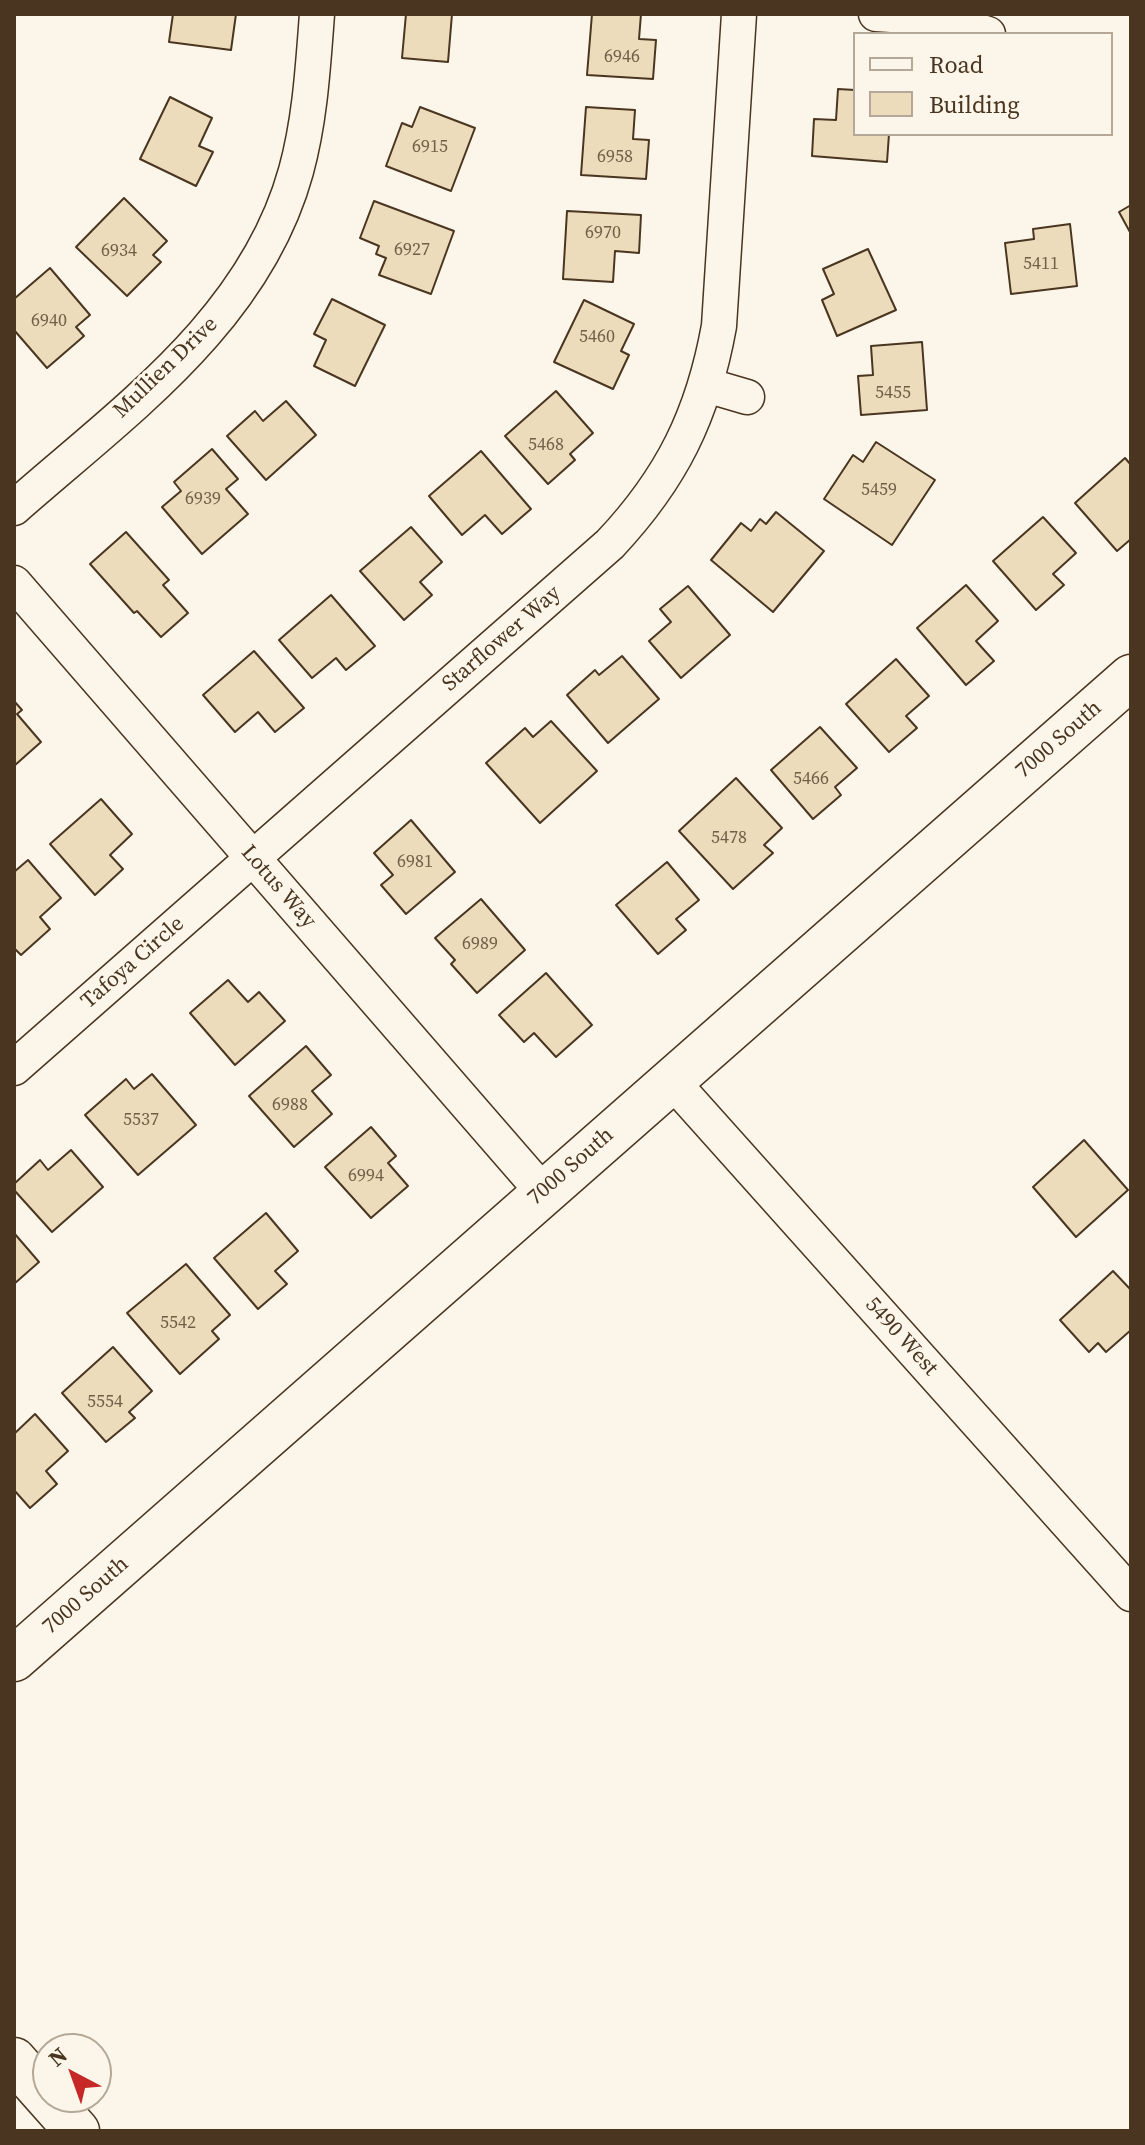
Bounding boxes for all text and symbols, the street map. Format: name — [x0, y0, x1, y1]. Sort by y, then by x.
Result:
legend — [853, 32, 1113, 136]
house number: 6946 — [604, 46, 640, 68]
text: Road — [929, 48, 983, 81]
text: Building — [929, 88, 1020, 121]
house number: 6915 — [412, 136, 448, 158]
house number: 6958 — [597, 146, 633, 168]
house number: 6970 — [585, 222, 621, 244]
house number: 6927 — [394, 239, 430, 261]
house number: 6934 — [101, 240, 137, 262]
house number: 5411 — [1023, 253, 1059, 275]
house number: 6940 — [31, 310, 67, 332]
street label: Mullien Drive — [108, 312, 224, 424]
house number: 5460 — [579, 326, 615, 348]
house number: 5455 — [875, 382, 911, 404]
house number: 5468 — [528, 434, 564, 456]
house number: 5459 — [861, 479, 897, 501]
house number: 6939 — [185, 488, 221, 510]
street label: Starflower Way — [437, 580, 567, 698]
street label: 7000 South — [1011, 695, 1107, 785]
house number: 5466 — [793, 768, 829, 790]
house number: 5478 — [711, 827, 747, 849]
street label: Lotus Way — [235, 840, 321, 934]
house number: 6981 — [397, 851, 433, 873]
street label: Tafoya Circle — [76, 911, 190, 1015]
house number: 6989 — [462, 933, 498, 955]
house number: 6988 — [272, 1094, 308, 1116]
house number: 5537 — [123, 1109, 159, 1131]
street label: 7000 South — [523, 1122, 619, 1212]
house number: 6994 — [348, 1165, 384, 1187]
street label: 5490 West — [859, 1292, 943, 1382]
house number: 5542 — [160, 1312, 196, 1334]
house number: 5554 — [87, 1391, 123, 1413]
street label: 7000 South — [38, 1551, 134, 1641]
north arrow — [32, 2033, 112, 2113]
text: N — [42, 2040, 73, 2073]

